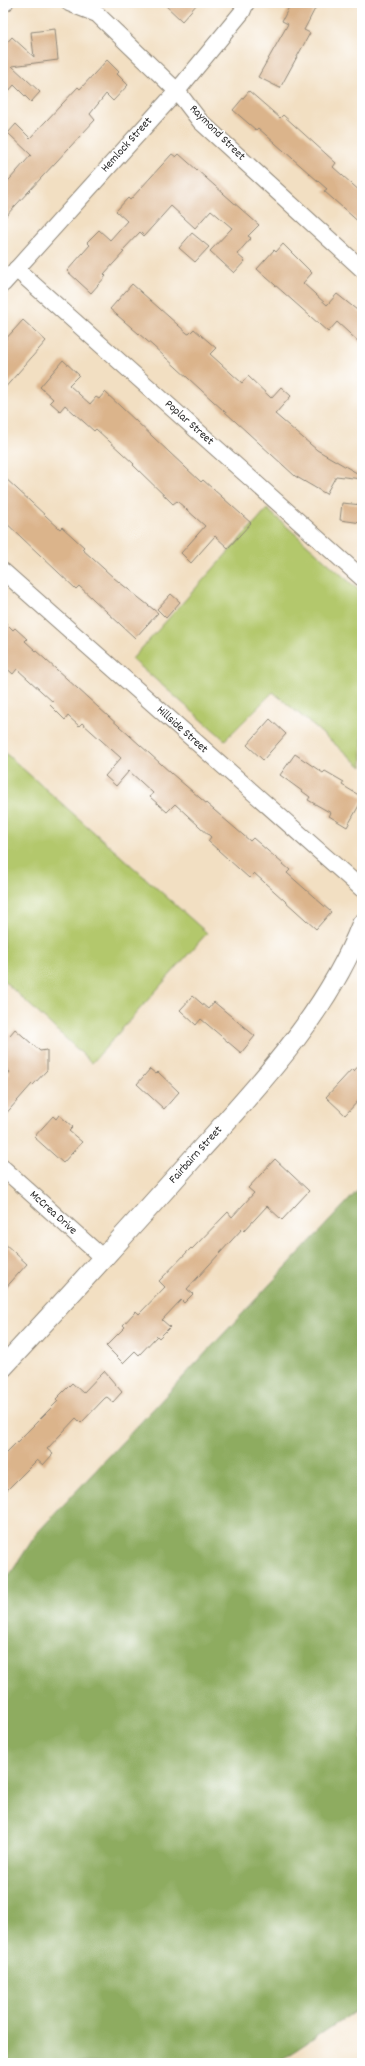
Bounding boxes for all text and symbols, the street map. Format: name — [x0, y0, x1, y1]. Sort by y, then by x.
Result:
street label: Raymond Street — [185, 101, 249, 165]
street label: Hemlock Street — [97, 113, 157, 177]
street label: Poplar Street — [161, 396, 218, 450]
street label: Hillside Street — [152, 702, 212, 758]
street label: Fairbairn Street — [165, 1122, 227, 1188]
street label: McCrea Drive — [25, 1187, 81, 1239]

